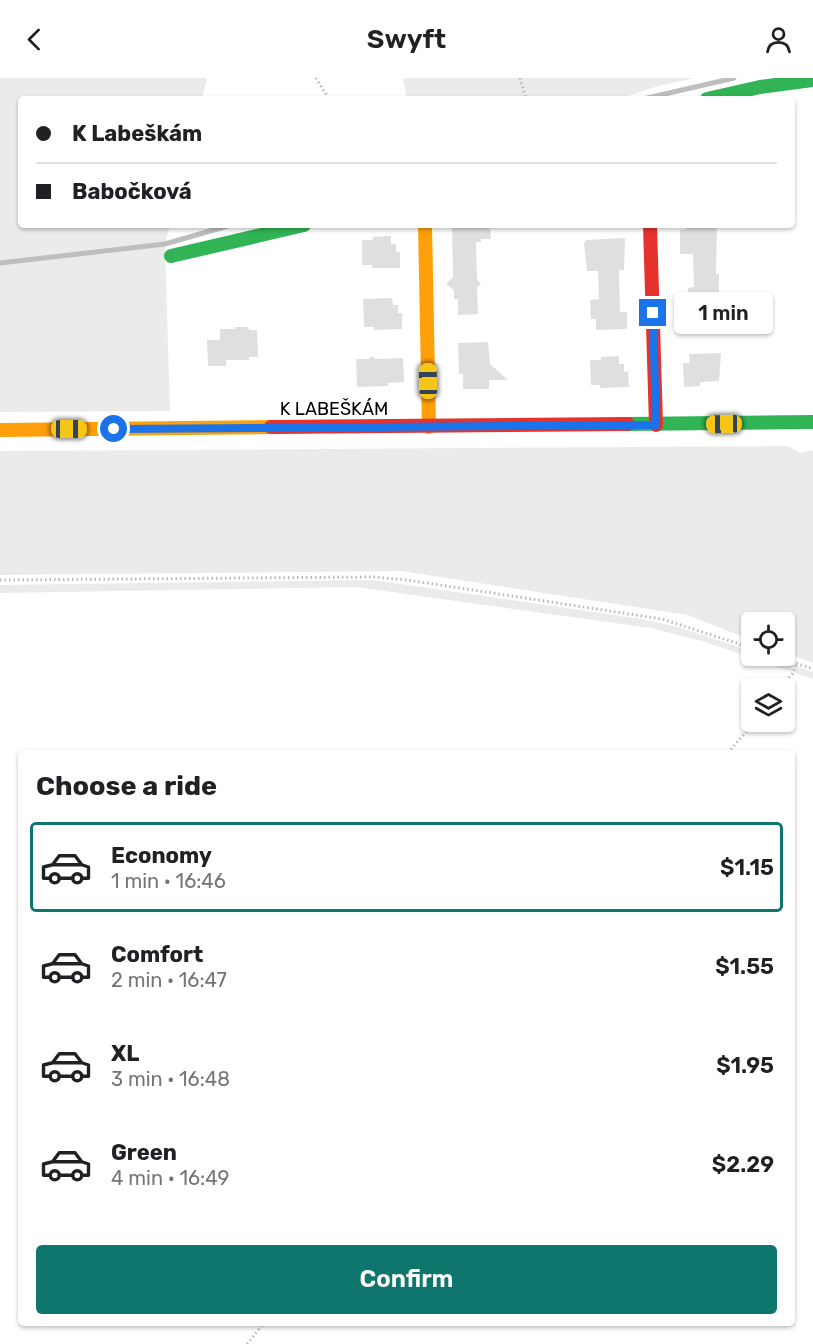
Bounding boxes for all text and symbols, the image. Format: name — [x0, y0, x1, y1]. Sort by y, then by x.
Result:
icon: back — [18, 23, 51, 56]
text: Swyft — [367, 23, 446, 55]
icon: person — [762, 23, 795, 56]
text: K Labeškám — [72, 120, 202, 147]
text: Babočková — [72, 178, 192, 205]
callout: 1 min — [674, 292, 773, 334]
route end — [639, 299, 666, 326]
text: 1 min — [698, 301, 749, 325]
car — [419, 363, 437, 399]
street label: K LABEŠKÁM — [280, 398, 388, 420]
route start — [100, 415, 127, 442]
car — [706, 415, 742, 433]
car — [51, 420, 87, 438]
map controls — [741, 612, 795, 732]
button: locate — [741, 612, 795, 666]
button: layers — [741, 678, 795, 732]
text: Choose a ride — [36, 770, 217, 802]
icon: car — [39, 840, 93, 894]
text: Economy — [111, 842, 212, 869]
text: $1.15 — [720, 854, 774, 881]
text: 1 min · 16:46 — [111, 869, 226, 893]
icon: car — [39, 939, 93, 993]
text: Comfort — [111, 941, 203, 968]
text: $1.55 — [715, 953, 774, 980]
text: 2 min · 16:47 — [111, 968, 227, 992]
icon: car — [39, 1038, 93, 1092]
text: XL — [111, 1040, 139, 1067]
text: $1.95 — [716, 1052, 774, 1079]
text: 3 min · 16:48 — [111, 1067, 230, 1091]
icon: car — [39, 1137, 93, 1191]
text: Green — [111, 1139, 177, 1166]
text: $2.29 — [712, 1151, 774, 1178]
text: 4 min · 16:49 — [111, 1166, 229, 1190]
button: Confirm — [36, 1245, 777, 1314]

